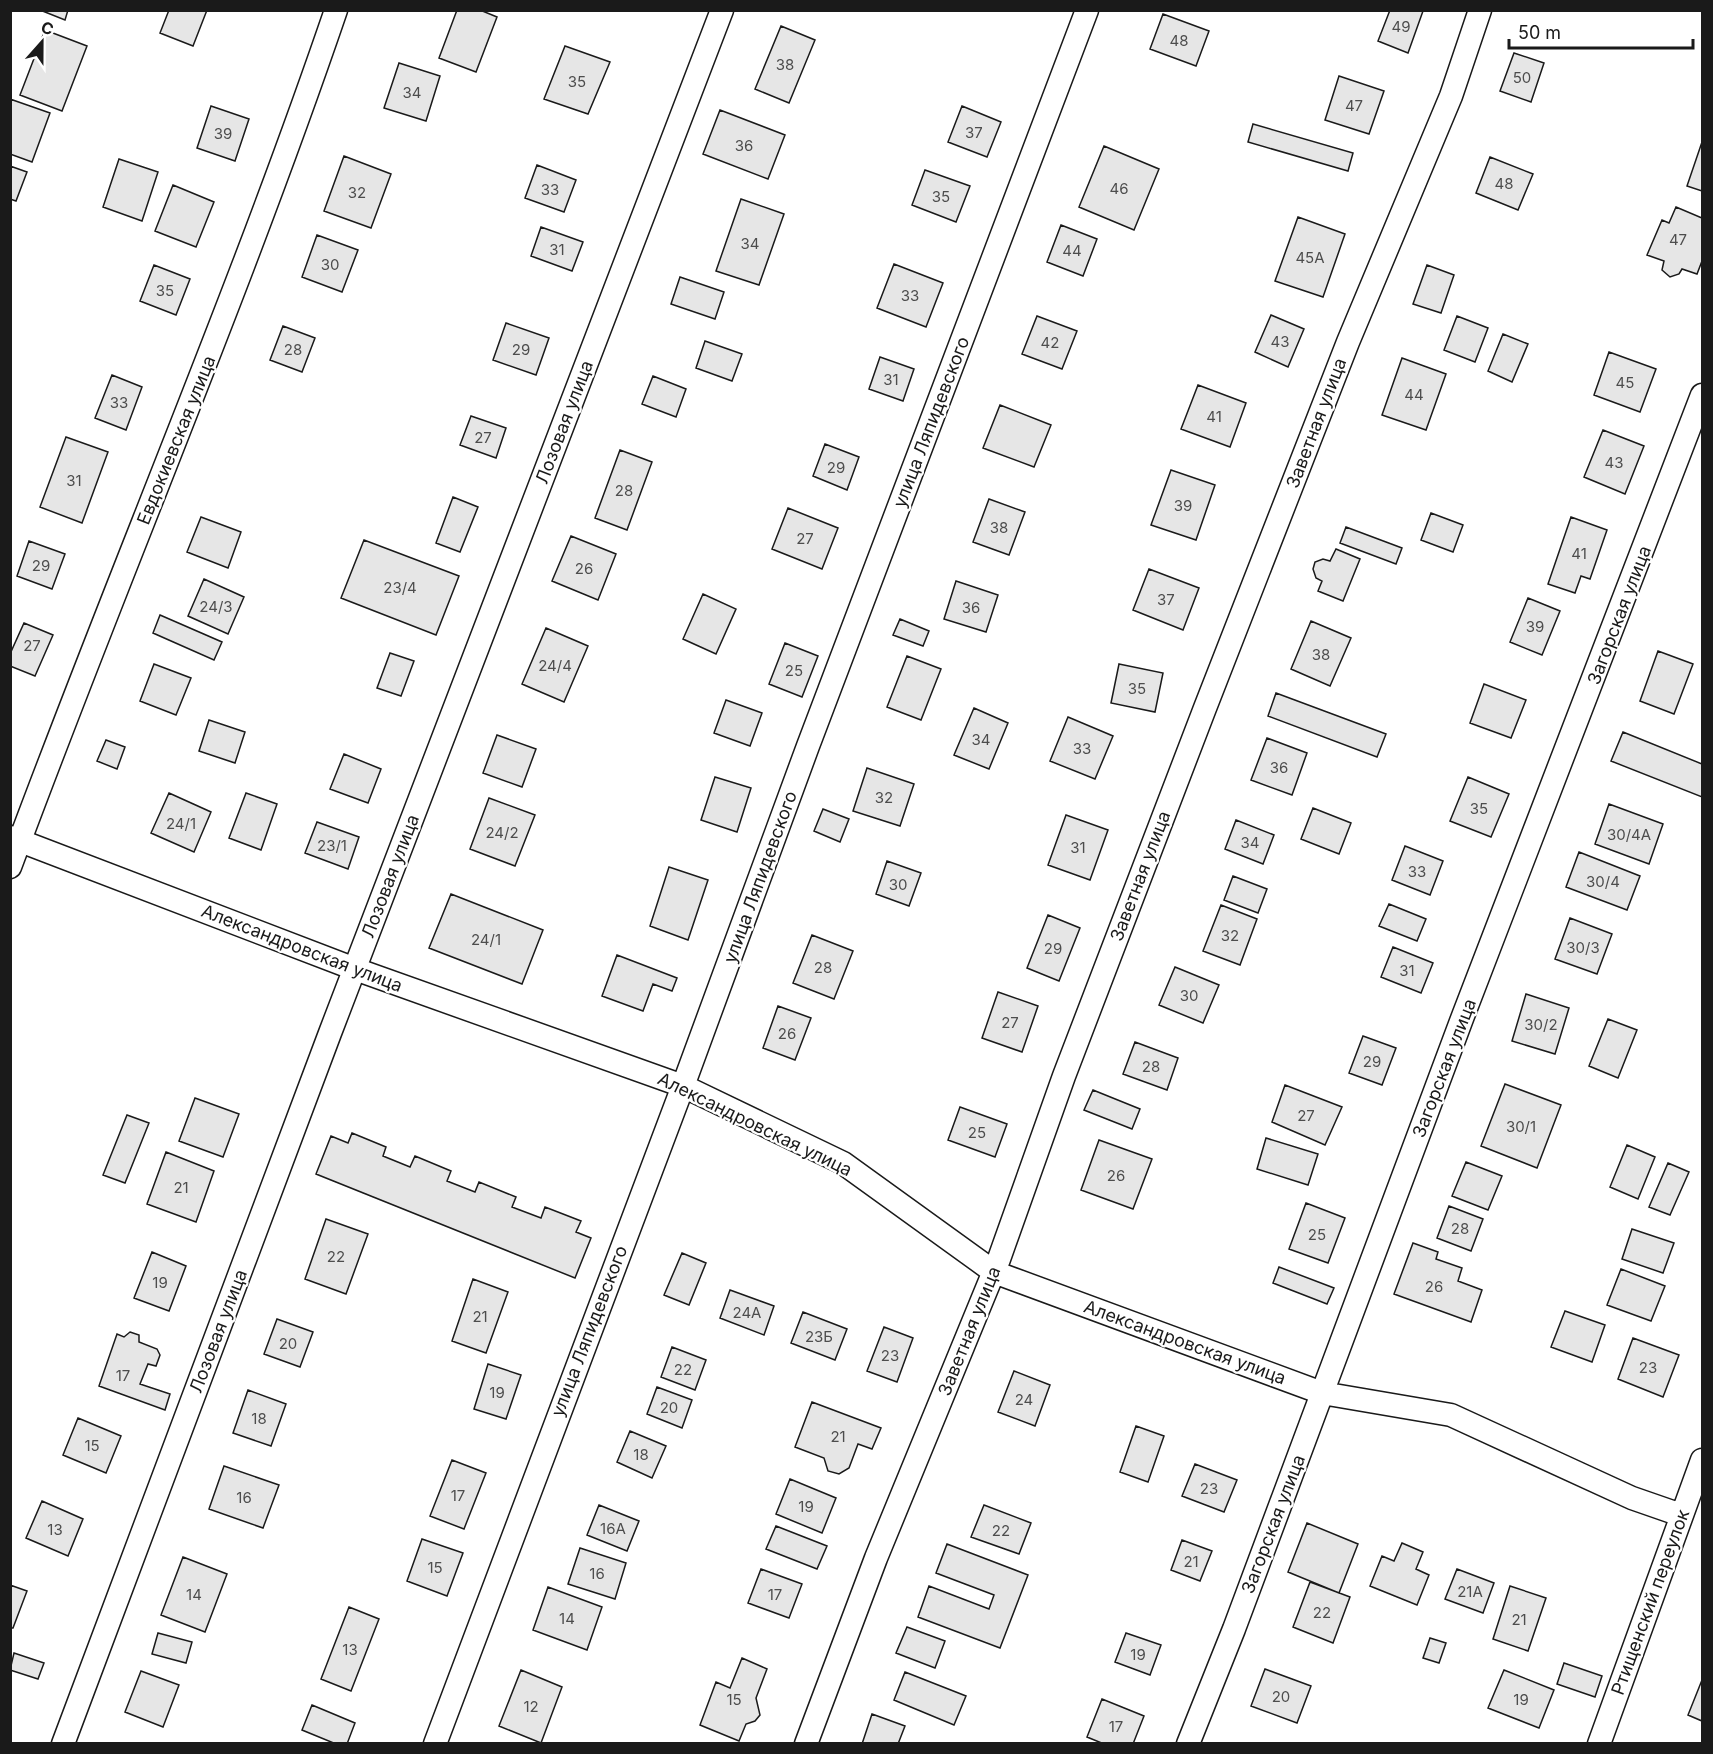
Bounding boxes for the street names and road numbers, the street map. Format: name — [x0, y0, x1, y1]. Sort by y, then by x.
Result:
street label: улица Ляпидевского — [889, 333, 973, 511]
street label: Евдокиевская улица — [132, 352, 220, 528]
street label: Заветная улица — [1282, 355, 1350, 491]
street label: Лозовая улица — [531, 357, 597, 487]
street label: Загорская улица — [1583, 543, 1655, 687]
street label: улица Ляпидевского — [719, 788, 801, 966]
street label: Заветная улица — [1106, 808, 1174, 944]
street label: Лозовая улица — [357, 811, 423, 941]
street label: Александровская улица — [199, 900, 405, 996]
street label: Загорская улица — [1408, 996, 1480, 1140]
street label: Александровская улица — [654, 1068, 856, 1180]
street label: улица Ляпидевского — [547, 1242, 631, 1420]
street label: Заветная улица — [934, 1263, 1004, 1399]
street label: Лозовая улица — [185, 1266, 251, 1396]
street label: Александровская улица — [1081, 1296, 1289, 1388]
street label: Загорская улица — [1237, 1452, 1309, 1596]
street label: Ртищенский переулок — [1607, 1506, 1693, 1698]

